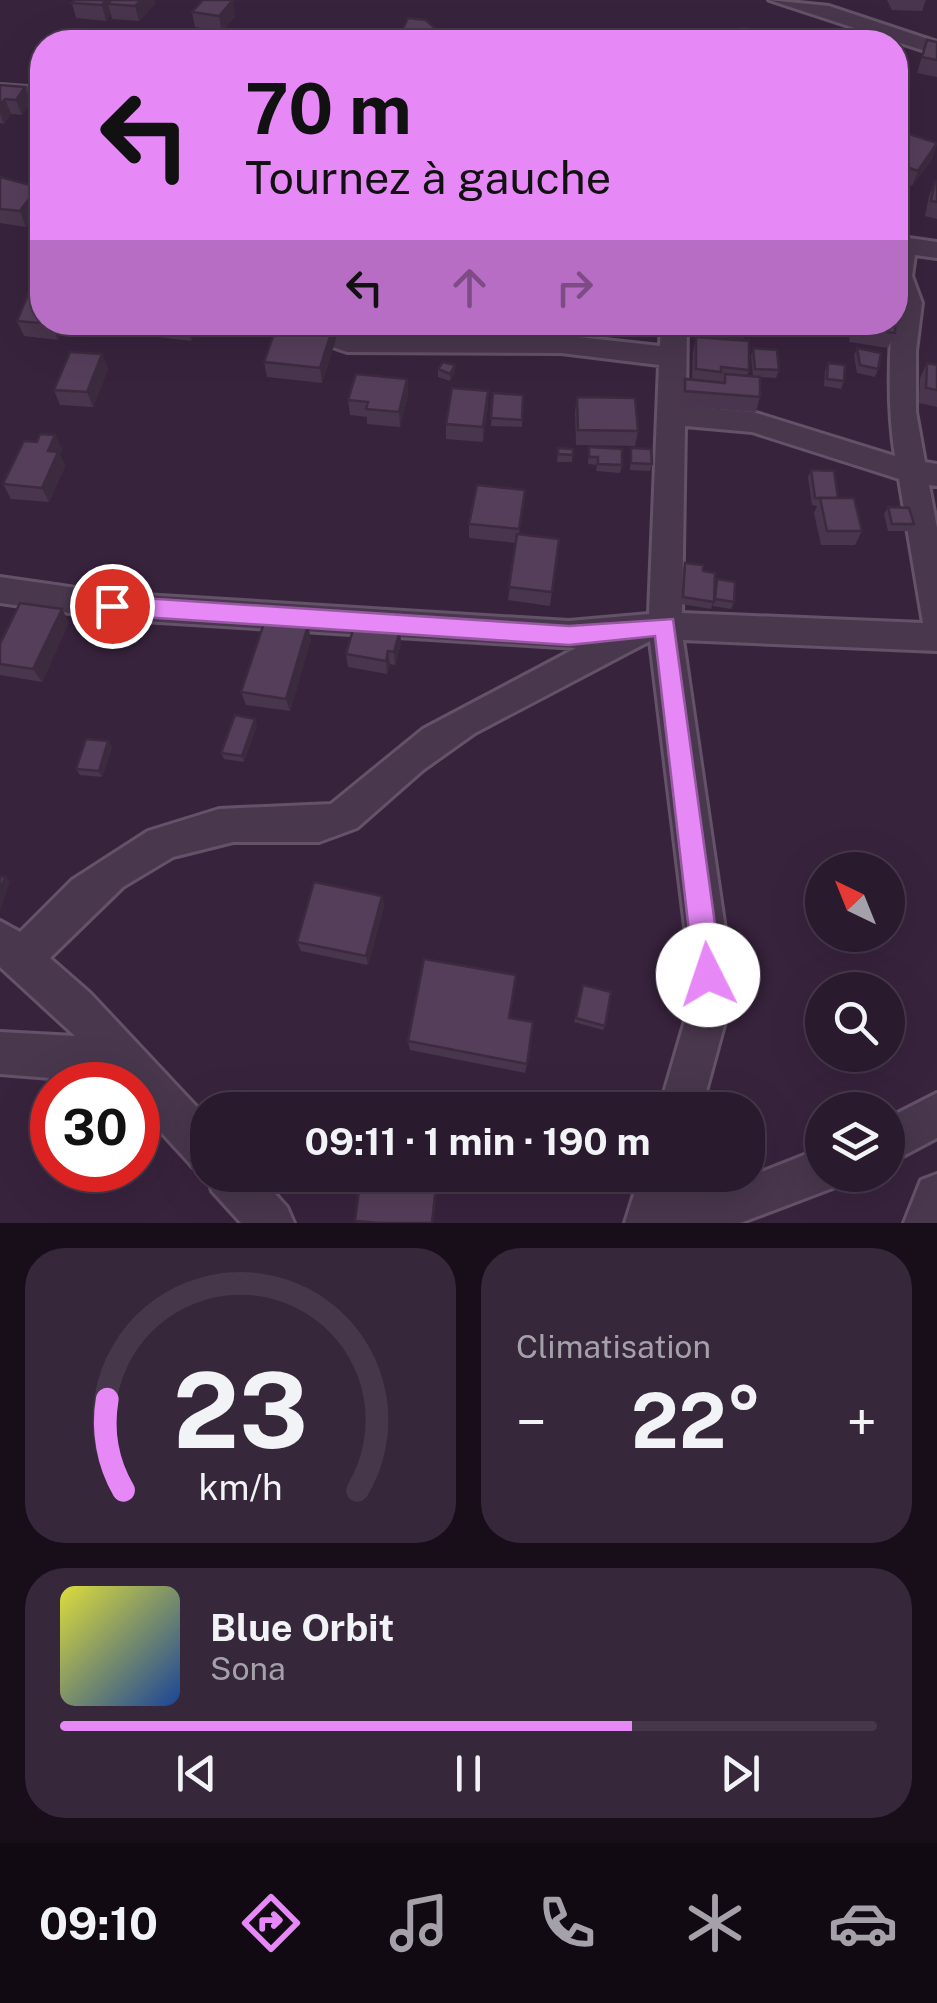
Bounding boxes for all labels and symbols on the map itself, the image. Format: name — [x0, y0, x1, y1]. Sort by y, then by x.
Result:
pin — [70, 564, 155, 649]
north arrow — [805, 852, 905, 952]
position arrow — [656, 923, 760, 1027]
speed limit sign: 30 — [30, 1062, 160, 1192]

